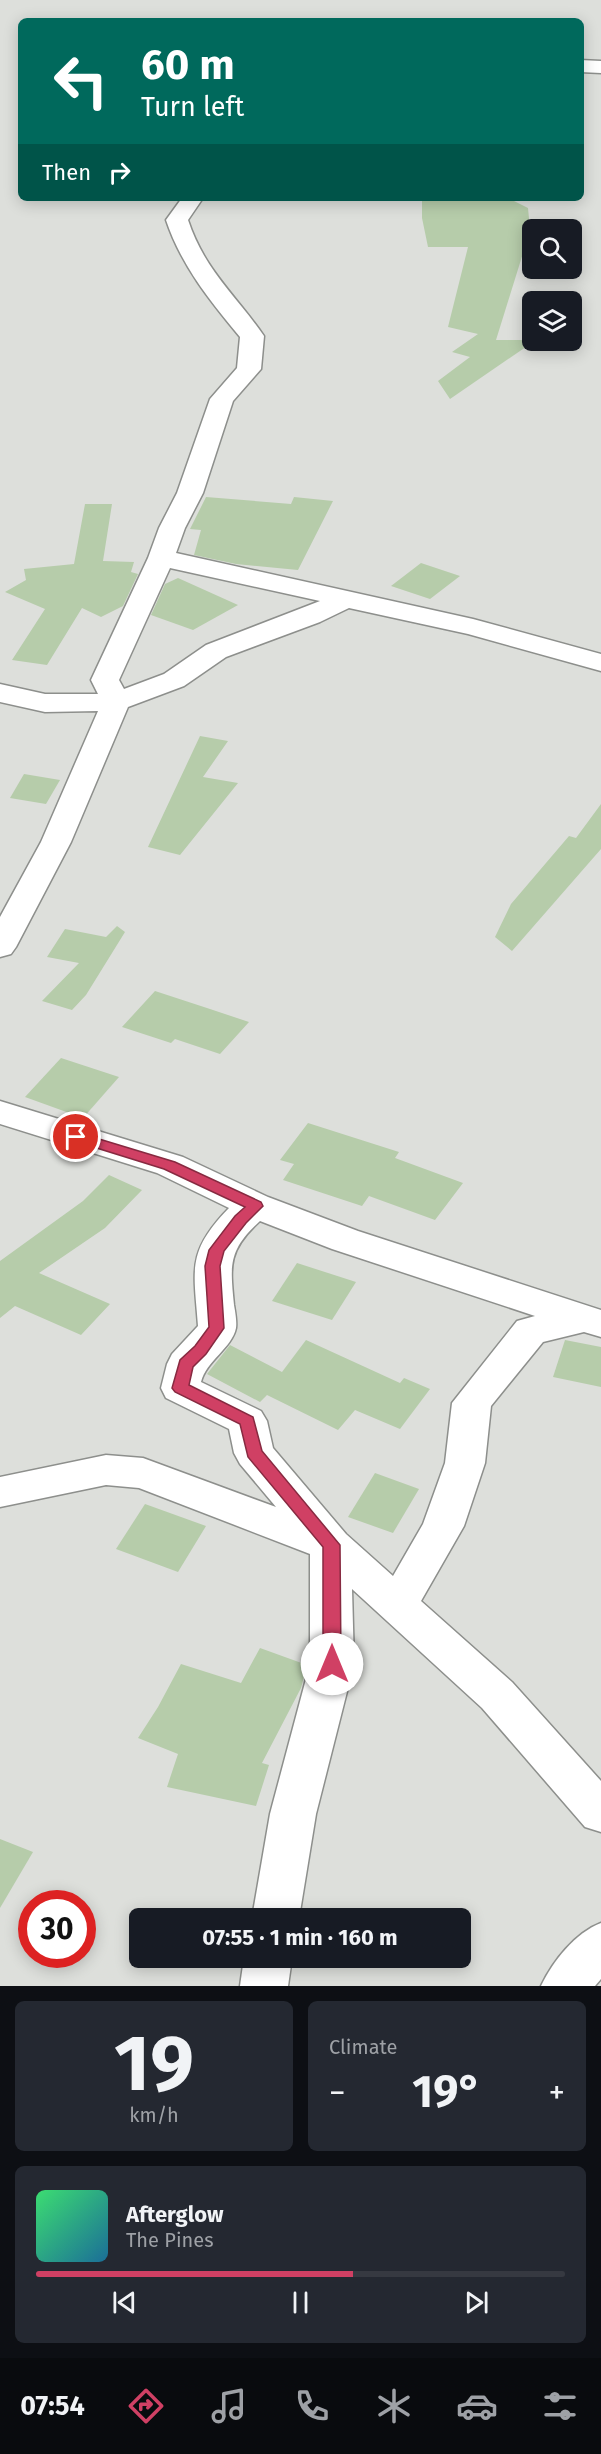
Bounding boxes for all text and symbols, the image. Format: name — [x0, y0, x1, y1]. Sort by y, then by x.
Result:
text: 60 m — [141, 40, 235, 90]
icon: left — [42, 42, 120, 120]
text: Turn left — [141, 91, 244, 123]
icon: right — [103, 156, 136, 189]
text: Then — [42, 159, 91, 186]
map controls — [522, 219, 582, 351]
button: search — [522, 219, 582, 279]
button: layers — [522, 291, 582, 351]
pin — [50, 1111, 101, 1162]
icon: arrive — [59, 1120, 92, 1153]
position arrow — [300, 1632, 364, 1696]
speed limit sign: 30 — [18, 1890, 96, 1968]
text: 07:55 · 1 min · 160 m — [202, 1924, 398, 1951]
text: 19 — [114, 2017, 194, 2111]
text: Climate — [329, 2035, 397, 2059]
text: 19° — [412, 2065, 482, 2119]
text: − — [329, 2073, 346, 2113]
text: + — [549, 2073, 565, 2113]
text: km/h — [129, 2103, 179, 2127]
text: Afterglow — [126, 2201, 223, 2228]
text: The Pines — [126, 2228, 213, 2252]
icon: previous — [108, 2286, 141, 2319]
icon: pause — [284, 2286, 317, 2319]
icon: next — [460, 2286, 493, 2319]
icon: directions — [125, 2385, 167, 2427]
icon: music — [208, 2385, 250, 2427]
icon: phone — [291, 2385, 333, 2427]
icon: climate — [373, 2385, 415, 2427]
icon: car — [456, 2385, 498, 2427]
icon: filters — [539, 2385, 581, 2427]
text: 07:54 — [20, 2390, 85, 2422]

